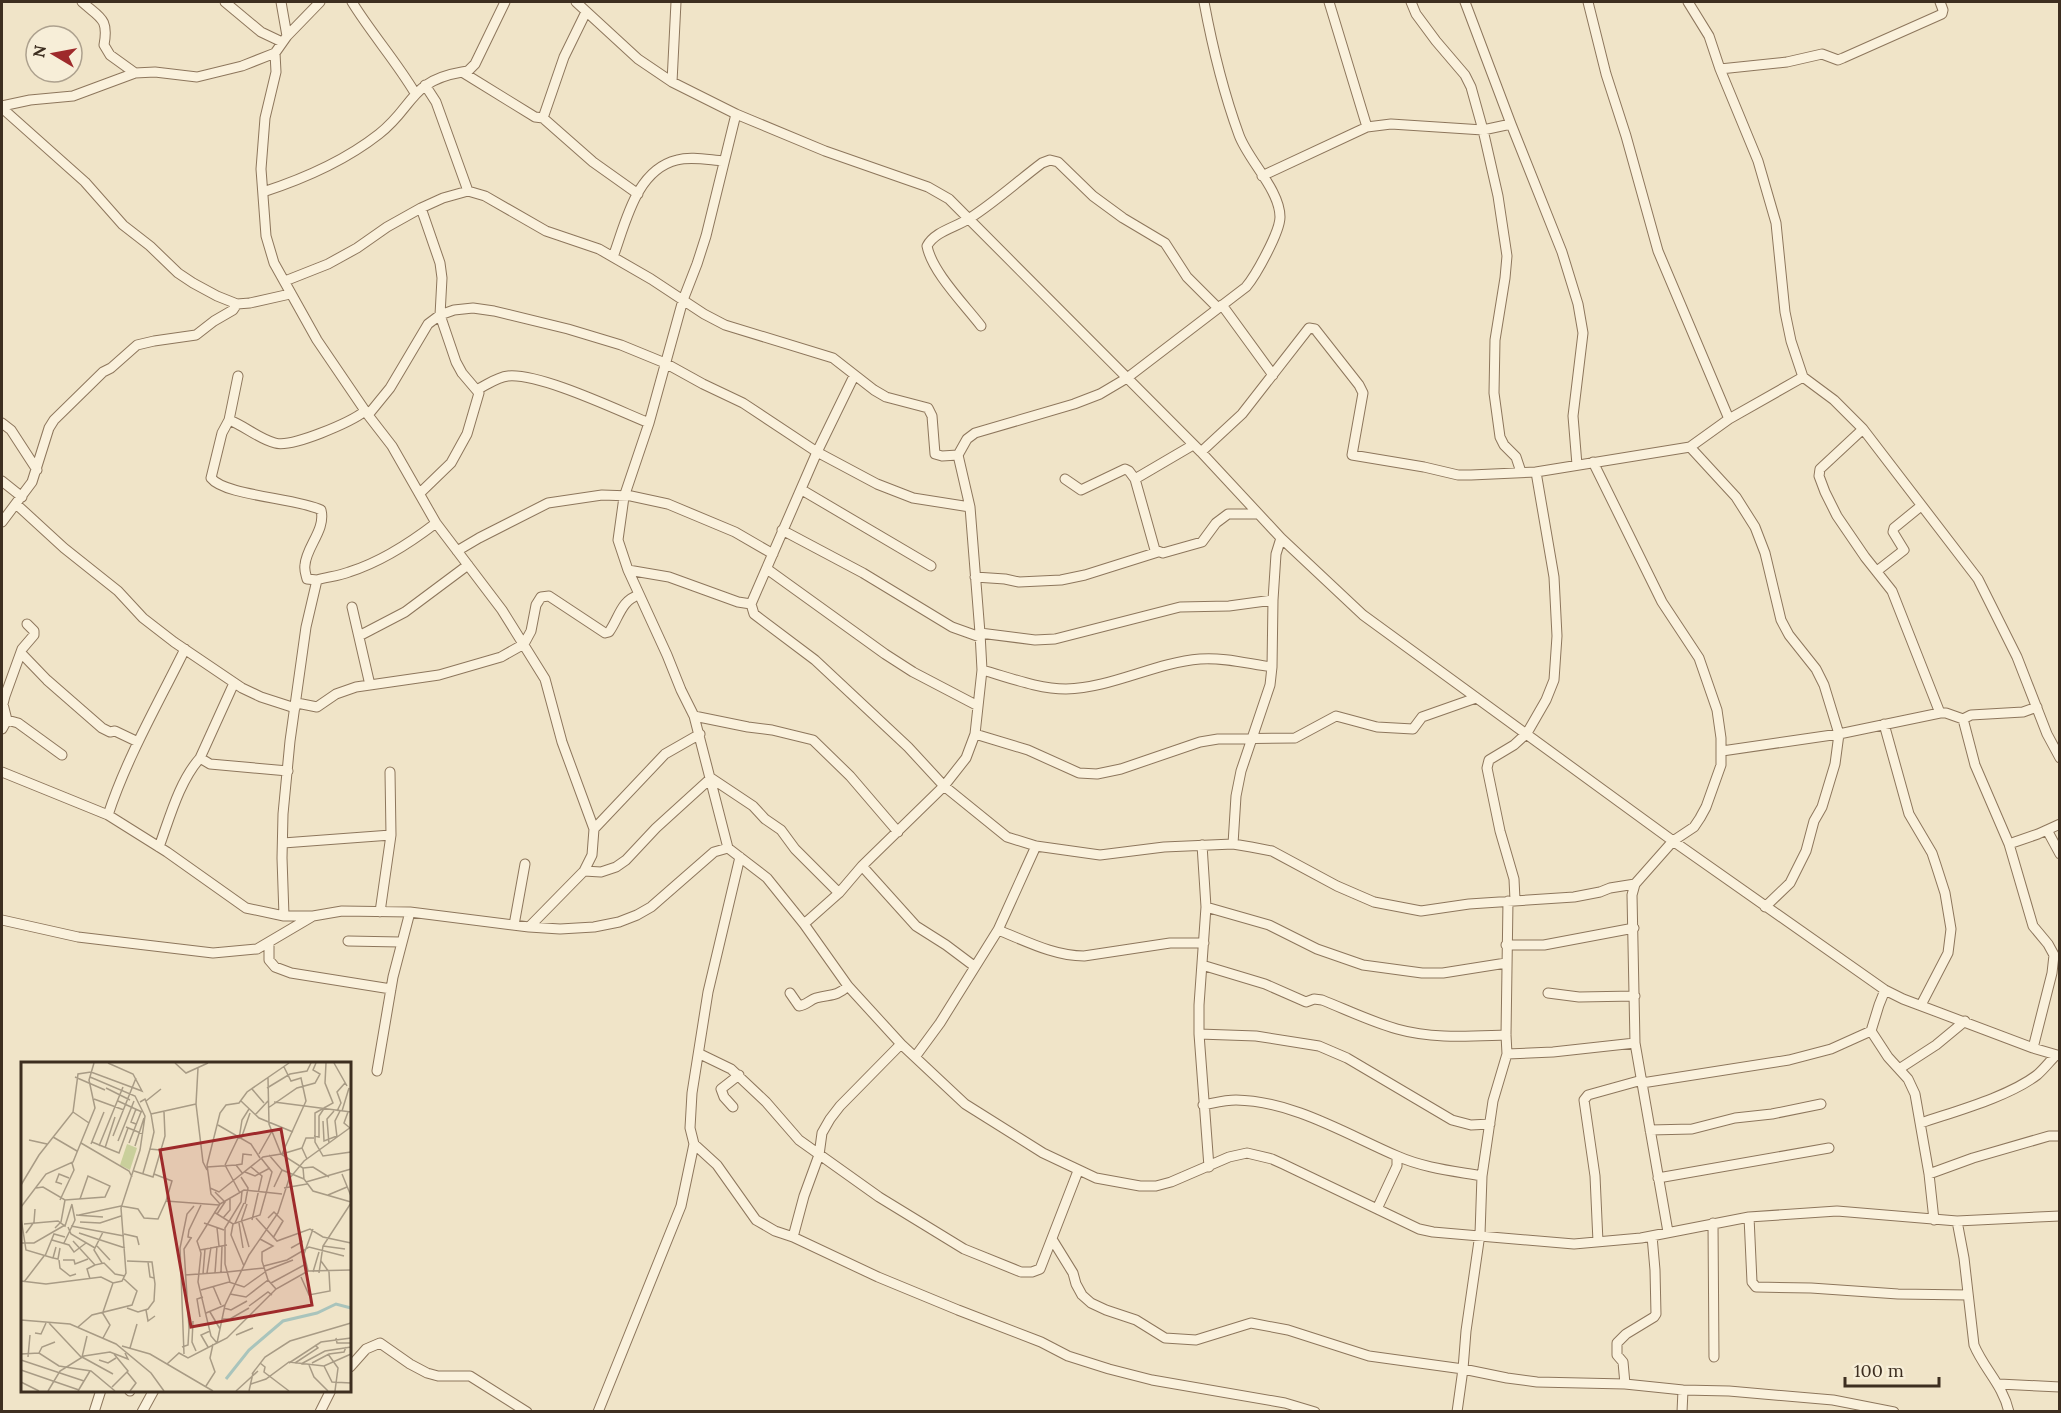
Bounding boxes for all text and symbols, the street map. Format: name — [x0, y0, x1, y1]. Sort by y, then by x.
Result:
north arrow — [24, 24, 84, 84]
text: N — [28, 44, 50, 59]
inset map — [21, 1062, 351, 1392]
scale bar — [1845, 1350, 1940, 1388]
text: 100 m — [1854, 1359, 1904, 1382]

